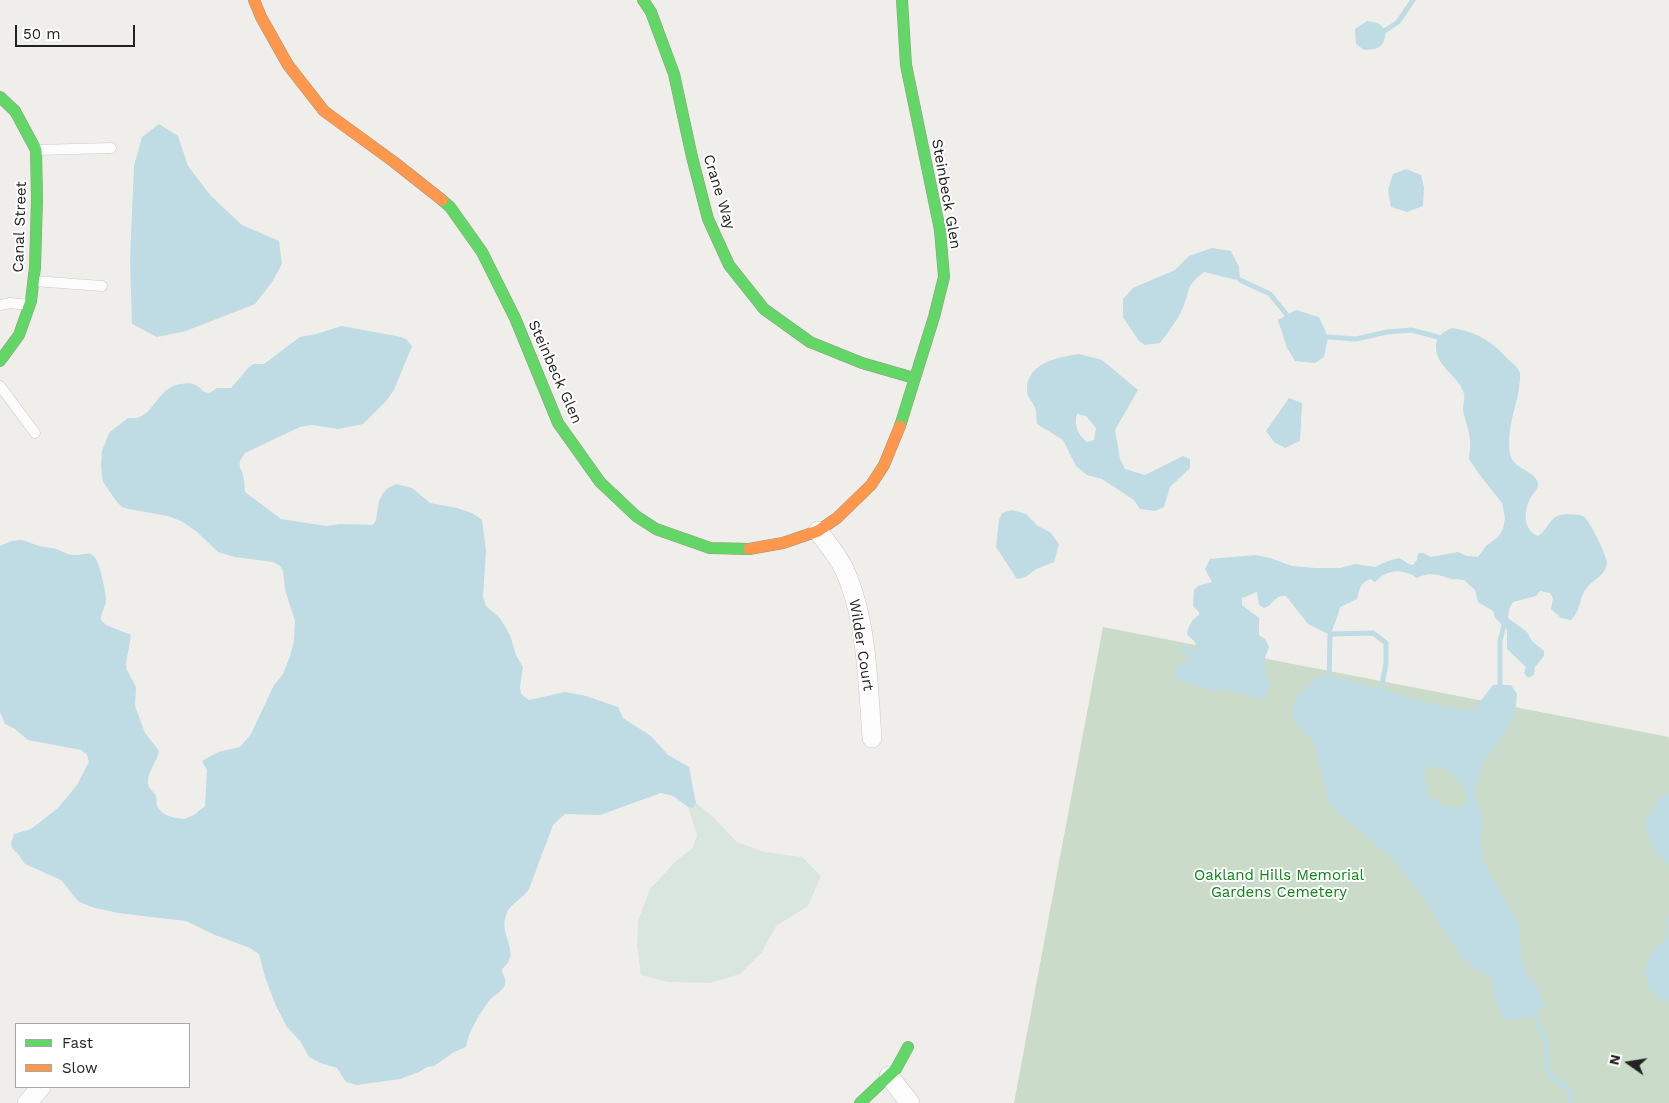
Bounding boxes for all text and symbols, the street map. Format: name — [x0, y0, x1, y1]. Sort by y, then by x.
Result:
scale bar — [18, 15, 138, 47]
text: 50 m — [23, 25, 60, 43]
street label: Steinbeck Glen — [927, 138, 965, 250]
street label: Crane Way — [699, 152, 739, 232]
street label: Canal Street — [9, 181, 31, 273]
street label: Steinbeck Glen — [524, 318, 586, 426]
street label: Wilder Court — [845, 598, 877, 692]
park label: Oakland Hills Memorial Gardens Cemetery — [1194, 867, 1364, 902]
legend — [15, 1023, 190, 1088]
text: Fast — [62, 1034, 93, 1052]
north arrow — [1604, 1038, 1654, 1088]
text: N — [1605, 1053, 1623, 1066]
text: Slow — [62, 1059, 98, 1077]

